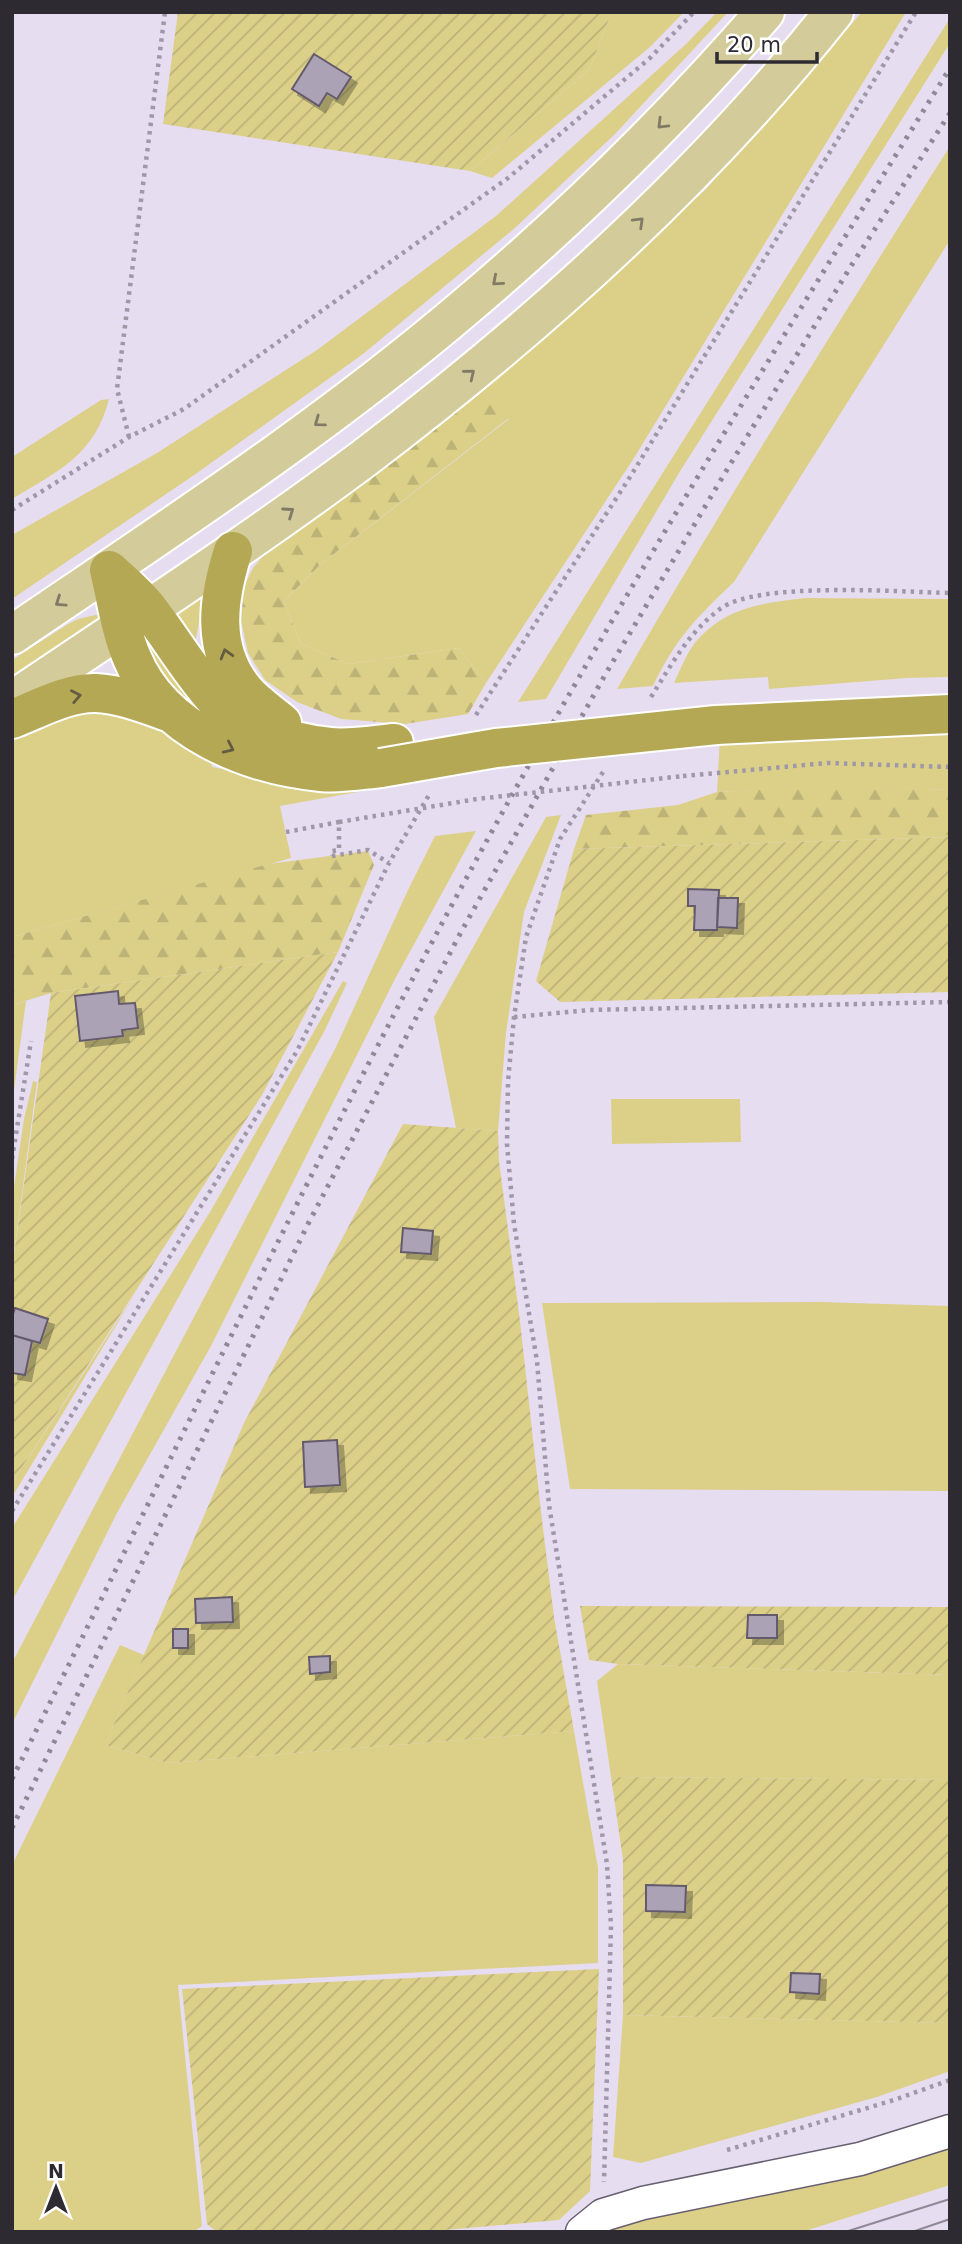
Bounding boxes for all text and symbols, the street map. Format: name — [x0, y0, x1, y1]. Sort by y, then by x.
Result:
scale bar — [717, 21, 817, 65]
text: 20 m — [727, 33, 781, 57]
one-way arrow — [657, 116, 670, 129]
one-way arrow — [631, 218, 644, 231]
one-way arrow — [492, 273, 505, 285]
one-way arrow — [461, 370, 474, 382]
one-way arrow — [314, 414, 327, 426]
one-way arrow — [281, 508, 294, 520]
one-way arrow — [55, 594, 68, 607]
one-way arrow — [220, 648, 235, 660]
one-way arrow — [70, 689, 82, 704]
one-way arrow — [222, 740, 234, 754]
north arrow — [21, 2153, 91, 2223]
text: N — [48, 2160, 64, 2182]

